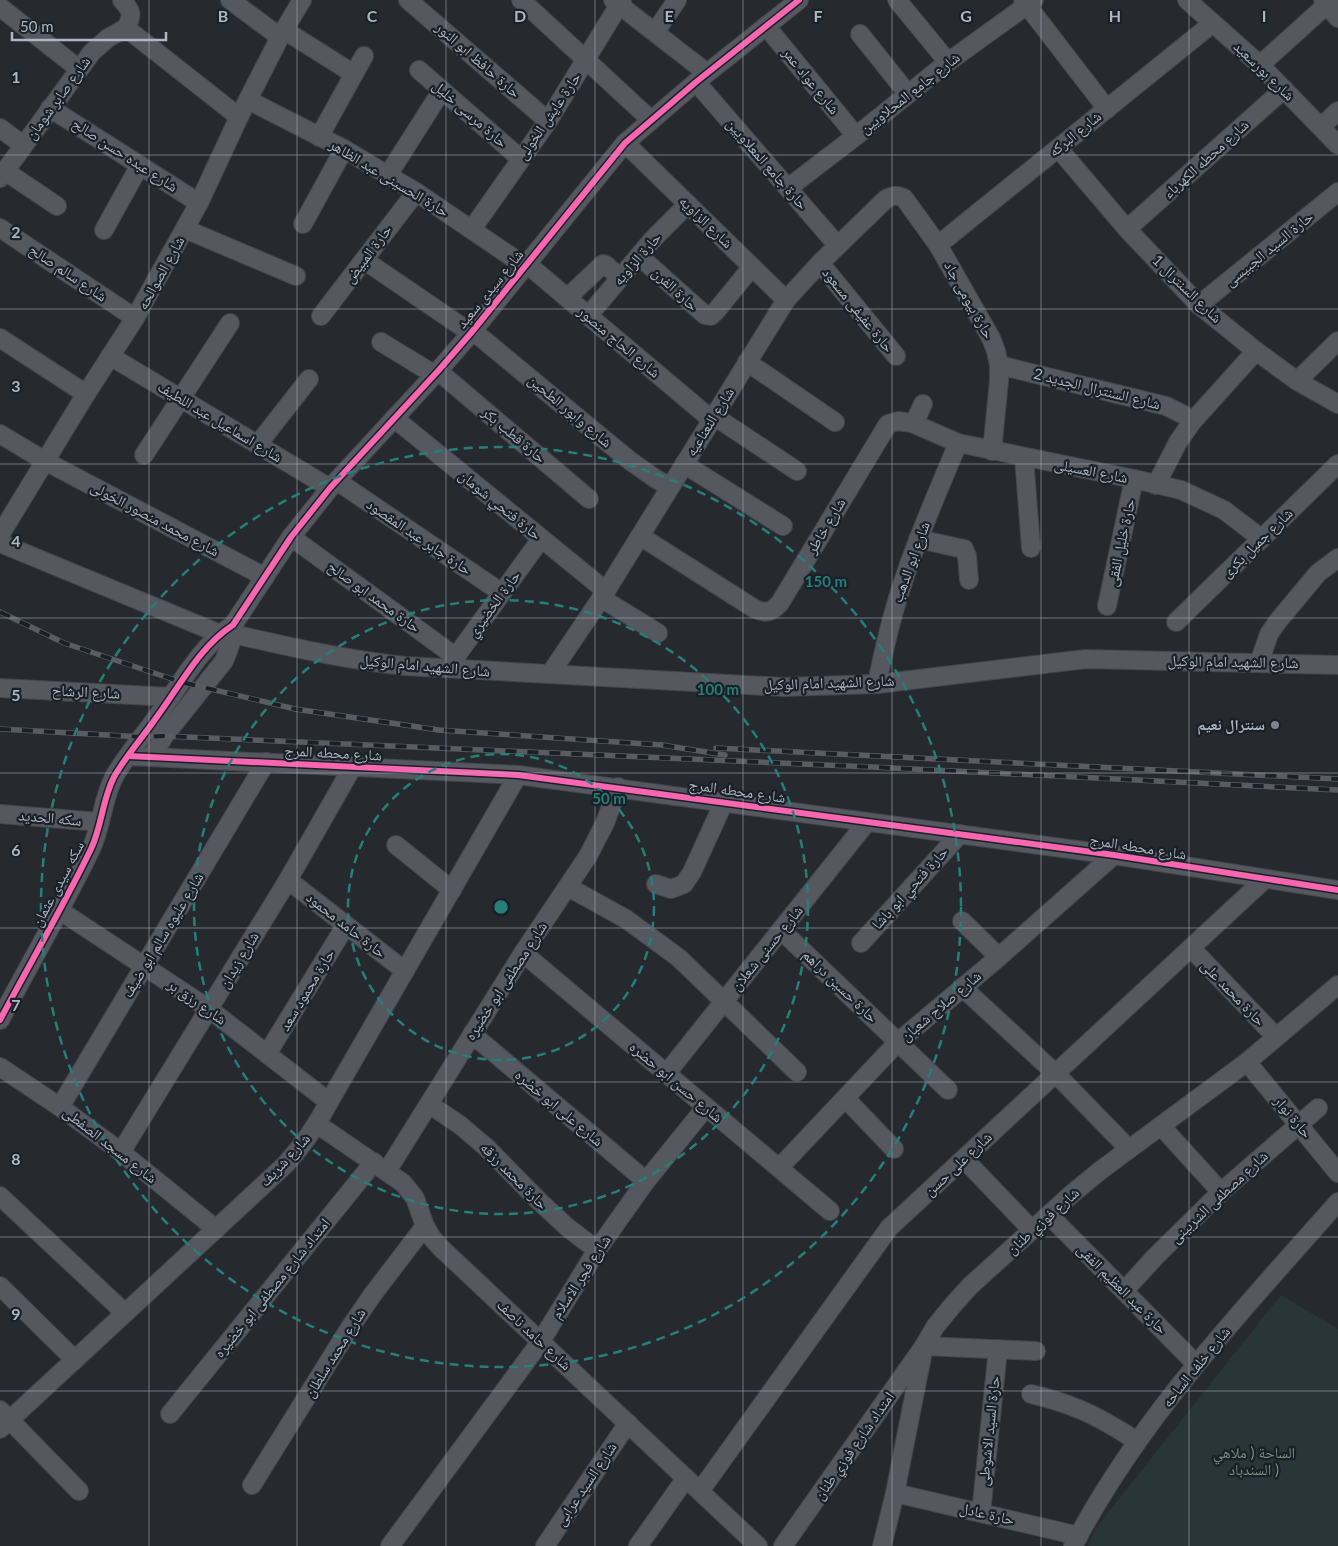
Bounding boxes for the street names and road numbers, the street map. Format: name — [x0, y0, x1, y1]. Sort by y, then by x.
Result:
street label: حارة حافظ ابو النور — [431, 17, 525, 102]
street label: شارع بورسعيد — [1229, 37, 1299, 105]
street label: شارع عواد عمر — [777, 43, 844, 119]
street label: شارع جامع المحلاويين — [856, 48, 964, 138]
street label: شارع صابر شومان — [21, 52, 95, 144]
street label: حارة عايش الخولى — [512, 68, 586, 164]
street label: حارة مرسى خليل — [428, 76, 512, 153]
street label: شارع البركه — [1044, 106, 1106, 161]
street label: شارع عبده حسن صالح — [68, 113, 182, 197]
street label: حارة جامع المعلاويين — [722, 114, 813, 214]
street label: شارع محطه الكهرباء — [1159, 115, 1253, 203]
street label: حارة الحسينى عبد الظاهر — [325, 134, 453, 222]
street label: شارع الزاويه — [675, 191, 737, 253]
street label: حارة السيد الجبيسى — [1220, 207, 1318, 291]
street label: حارة المبيض — [339, 220, 397, 287]
street label: حارة الزاويه — [608, 228, 665, 289]
street label: شارع الصوالحه — [133, 232, 190, 313]
street label: شارع سالم صالح — [25, 240, 111, 306]
street label: شارع سيدى سعيد — [452, 245, 528, 333]
street label: شارع السنترال 1 — [1148, 251, 1226, 328]
street label: حارة بيومى جاد — [939, 257, 999, 343]
street label: حارة الفرن — [648, 262, 703, 316]
street label: حارة عفيفى مسعود — [817, 263, 899, 357]
street label: شارع الحاج منصور — [573, 301, 665, 383]
street label: شارع السنترال الجديد 2 — [1032, 364, 1163, 414]
street label: شارع وابور الطحين — [524, 370, 616, 452]
street label: شارع اسماعيل عبد اللطيف — [154, 377, 286, 467]
street label: شارع النعناعيه — [681, 384, 739, 460]
street label: حارة قطب بكر — [478, 402, 551, 467]
street label: شارع العسيلى — [1052, 454, 1130, 488]
street label: حارة فتحي شومان — [453, 465, 546, 546]
street label: شارع محمد منصور الخولى — [87, 477, 223, 561]
street label: حارة جابر عبد المقصود — [363, 494, 476, 579]
street label: شارع خاطر — [801, 494, 851, 558]
street label: حارة خليل الفقى — [1102, 497, 1140, 589]
street label: شارع جميل بكرى — [1217, 504, 1297, 582]
street label: شارع ابو الدهب — [887, 519, 935, 605]
street label: حارة محمد ابو صالح — [323, 556, 425, 638]
street label: حارة الخضيري — [463, 566, 527, 643]
street label: شارع الشهيد امام الوكيل — [359, 650, 491, 682]
street label: شارع الشهيد امام الوكيل — [1167, 651, 1299, 673]
street label: شارع الشهيد امام الوكيل — [763, 671, 895, 695]
street label: شارع الرشاح — [51, 680, 121, 704]
street label: شارع محطه المرج — [284, 740, 382, 766]
street label: شارع محطه المرج — [687, 774, 787, 808]
street label: سكه الحديد — [18, 805, 83, 829]
street label: شارع محطه المرج — [1088, 829, 1188, 865]
street label: سكه سيدى عثمان — [27, 837, 89, 930]
street label: حارة فتحي ابو باشا — [867, 842, 954, 935]
street label: شارع عليوه سالم ابو ضيف — [118, 869, 208, 1001]
street label: حارة حامد محمود — [302, 887, 391, 962]
street label: شارع حسنى شعلان — [726, 901, 808, 995]
street label: شارع مصطفى ابو خضيره — [460, 918, 552, 1044]
street label: شارع زيدان — [214, 928, 264, 992]
street label: حارة محمود سعد — [275, 945, 339, 1034]
street label: حارة حسين دراهم — [798, 945, 882, 1027]
street label: حارة محمد على — [1196, 956, 1270, 1031]
street label: شارع صلاح شعبان — [896, 966, 986, 1046]
street label: شارع رزق بر — [163, 974, 231, 1030]
street label: شارع حسن ابو حضره — [625, 1037, 727, 1127]
street label: شارع على ابو خضره — [511, 1065, 608, 1151]
street label: حارة نوار — [1270, 1091, 1317, 1142]
street label: شارع مسجد الصفطى — [59, 1102, 161, 1188]
street label: شارع على حسن — [920, 1127, 996, 1201]
street label: شارع شريف — [255, 1129, 315, 1191]
street label: حارة محمد رزقه — [477, 1138, 552, 1214]
street label: شارع مصطفى الشربينى — [1166, 1146, 1272, 1248]
street label: شارع فوزي طنان — [1002, 1183, 1085, 1260]
street label: امتداد شارع مصطفى ابو خضيره — [209, 1214, 335, 1362]
street label: شارع فجر الاسلام — [546, 1231, 616, 1323]
street label: حارة عبد العظيم الفقى — [1072, 1239, 1172, 1339]
street label: شارع حامد ناصف — [492, 1295, 576, 1375]
street label: شارع محمد سلطان — [300, 1304, 371, 1402]
street label: شارع خلف الساحه — [1157, 1322, 1235, 1412]
street label: حارة السيد الاشوطى — [973, 1375, 1005, 1487]
street label: امتداد شارع فوزي طنان — [809, 1388, 900, 1505]
street label: شارع السيد عرابى — [551, 1438, 621, 1530]
street label: حارة عادل — [958, 1498, 1017, 1530]

